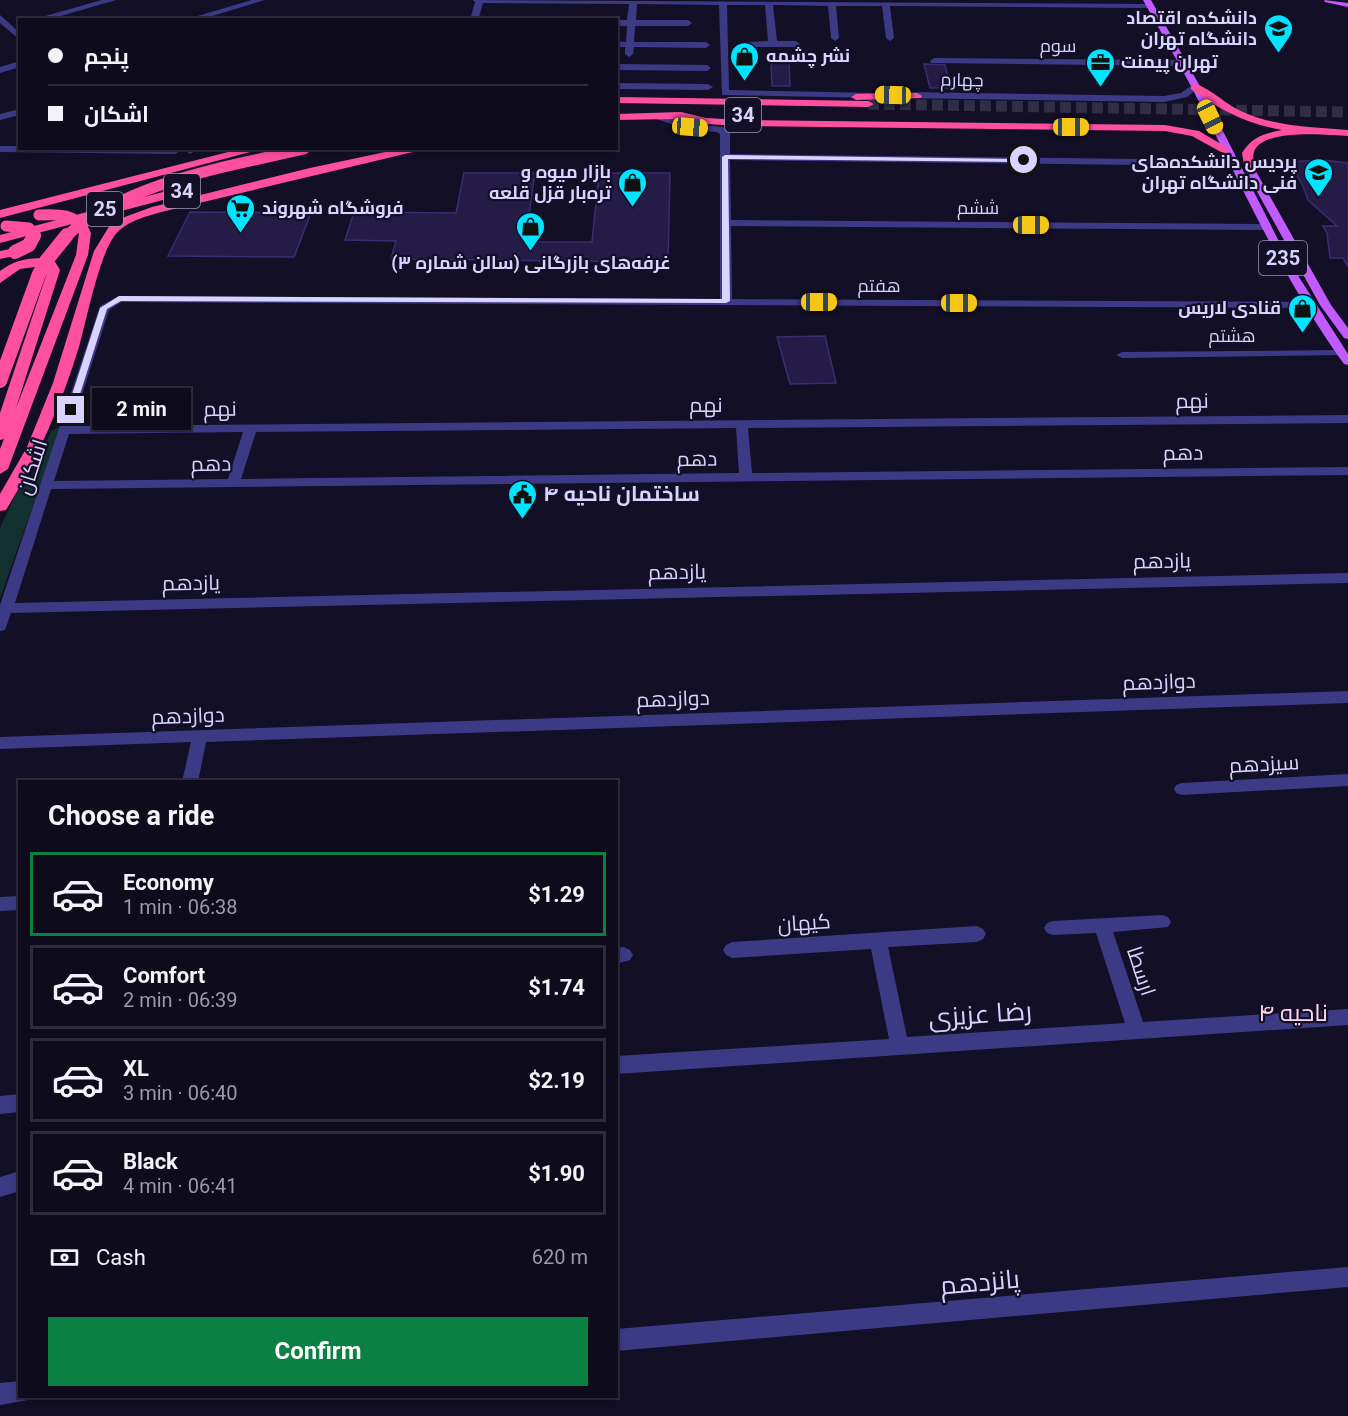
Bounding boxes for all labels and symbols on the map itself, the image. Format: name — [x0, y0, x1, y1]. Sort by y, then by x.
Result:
place label: دانشکده اقتصاد دانشگاه تهران — [1126, 7, 1257, 50]
school or university icon: دانشکده اقتصاد دانشگاه تهران — [1262, 12, 1294, 54]
street label: سوم — [1040, 35, 1076, 58]
shop icon: نشر چشمه — [729, 40, 761, 82]
place label: نشر چشمه — [766, 45, 850, 68]
office icon: تهران پیمنت — [1084, 46, 1116, 88]
place label: تهران پیمنت — [1121, 51, 1218, 74]
street label: چهارم — [940, 69, 984, 92]
car — [875, 86, 911, 104]
car — [1194, 97, 1226, 137]
road number: 34 — [725, 98, 761, 132]
car — [671, 116, 709, 138]
car — [1053, 118, 1089, 136]
route start — [1010, 146, 1037, 173]
place label: پردیس دانشکده‌های فنی دانشگاه تهران — [1132, 151, 1297, 194]
school or university icon: پردیس دانشکده‌های فنی دانشگاه تهران — [1302, 156, 1334, 198]
place label: بازار میوه و تره‌بار قزل قلعه — [489, 161, 611, 204]
shop icon: بازار میوه و تره‌بار قزل قلعه — [616, 166, 648, 208]
road number: 34 — [164, 174, 200, 208]
road number: 25 — [87, 192, 123, 226]
supermarket icon: فروشگاه شهروند — [225, 192, 257, 234]
place label: فروشگاه شهروند — [262, 197, 403, 219]
street label: ششم — [957, 197, 999, 220]
shop icon: غرفه‌های بازرگانی (سالن شماره ۳) — [515, 210, 547, 252]
car — [1013, 216, 1049, 234]
road number: 235 — [1259, 241, 1307, 275]
place label: غرفه‌های بازرگانی (سالن شماره ۳) — [391, 252, 671, 274]
street label: هفتم — [858, 275, 900, 298]
shop icon: قنادی لاریس — [1286, 292, 1318, 334]
car — [801, 293, 837, 311]
car — [941, 294, 977, 312]
place label: قنادی لاریس — [1178, 297, 1281, 319]
street label: هشتم — [1209, 325, 1255, 348]
callout: 2 min — [92, 389, 191, 431]
street label: نهم — [1175, 389, 1209, 415]
street label: نهم — [689, 393, 723, 419]
route end — [57, 396, 84, 423]
street label: نهم — [203, 397, 237, 423]
street label: اشکان — [12, 436, 53, 498]
street label: دهم — [1162, 441, 1204, 467]
street label: دهم — [676, 447, 718, 473]
street label: دهم — [190, 452, 232, 478]
public building icon: ساختمان ناحیه ۴ — [506, 478, 538, 520]
place label: ساختمان ناحیه ۴ — [543, 482, 700, 506]
street label: یازدهم — [1133, 548, 1192, 576]
street label: یازدهم — [648, 559, 707, 587]
street label: یازدهم — [162, 570, 221, 598]
street label: دوازدهم — [1122, 669, 1196, 697]
street label: دوازدهم — [636, 686, 710, 714]
street label: دوازدهم — [151, 703, 225, 731]
street label: سیزدهم — [1228, 750, 1300, 780]
street label: کیهان — [777, 909, 832, 938]
street label: ارسطا — [1122, 943, 1160, 999]
street label: رضا عزیزی — [927, 995, 1033, 1033]
district label: ناحیه ۴ — [1258, 999, 1328, 1027]
street label: پانزدهم — [939, 1264, 1021, 1303]

